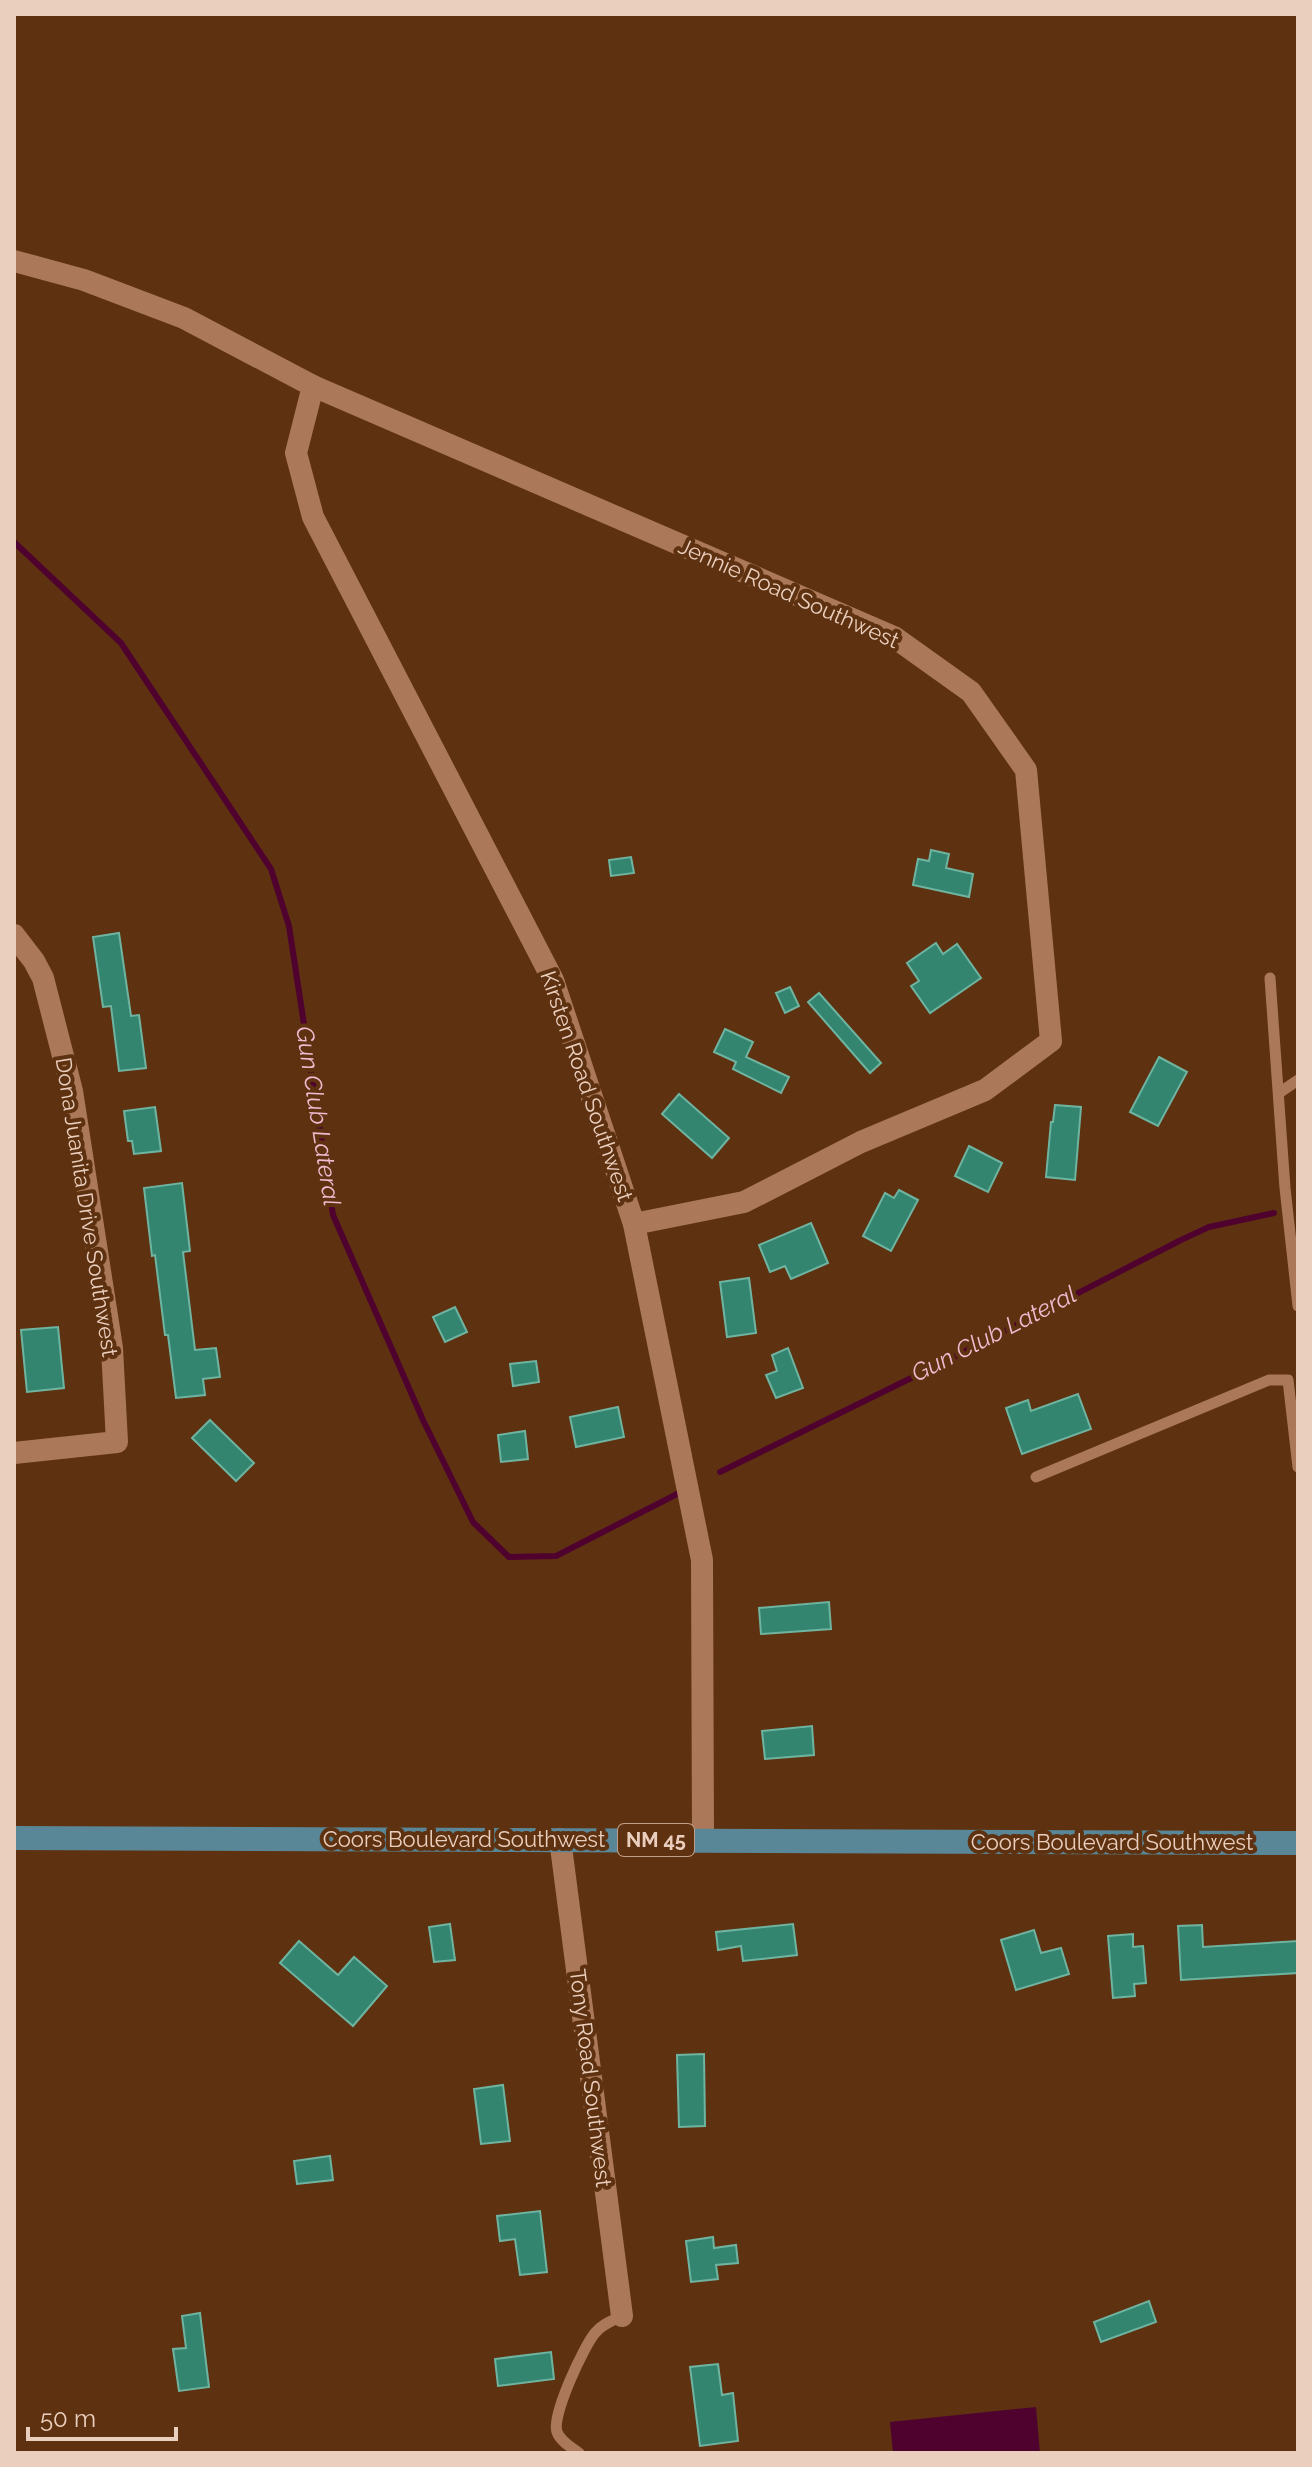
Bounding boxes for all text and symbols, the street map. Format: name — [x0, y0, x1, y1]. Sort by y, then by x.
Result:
street label: Jennie Road Southwest — [675, 533, 904, 654]
street label: Kirsten Road Southwest — [535, 967, 639, 1205]
water label: Gun Club Lateral — [290, 1024, 347, 1208]
street label: Dona Juanita Drive Southwest — [50, 1055, 124, 1359]
water label: Gun Club Lateral — [906, 1279, 1081, 1388]
road number: NM 45 — [618, 1824, 694, 1856]
street label: Coors Boulevard Southwest — [323, 1826, 606, 1852]
street label: Coors Boulevard Southwest — [971, 1829, 1254, 1855]
street label: Tony Road Southwest — [565, 1967, 617, 2189]
scale bar — [28, 2391, 176, 2441]
text: 50 m — [40, 2404, 96, 2433]

